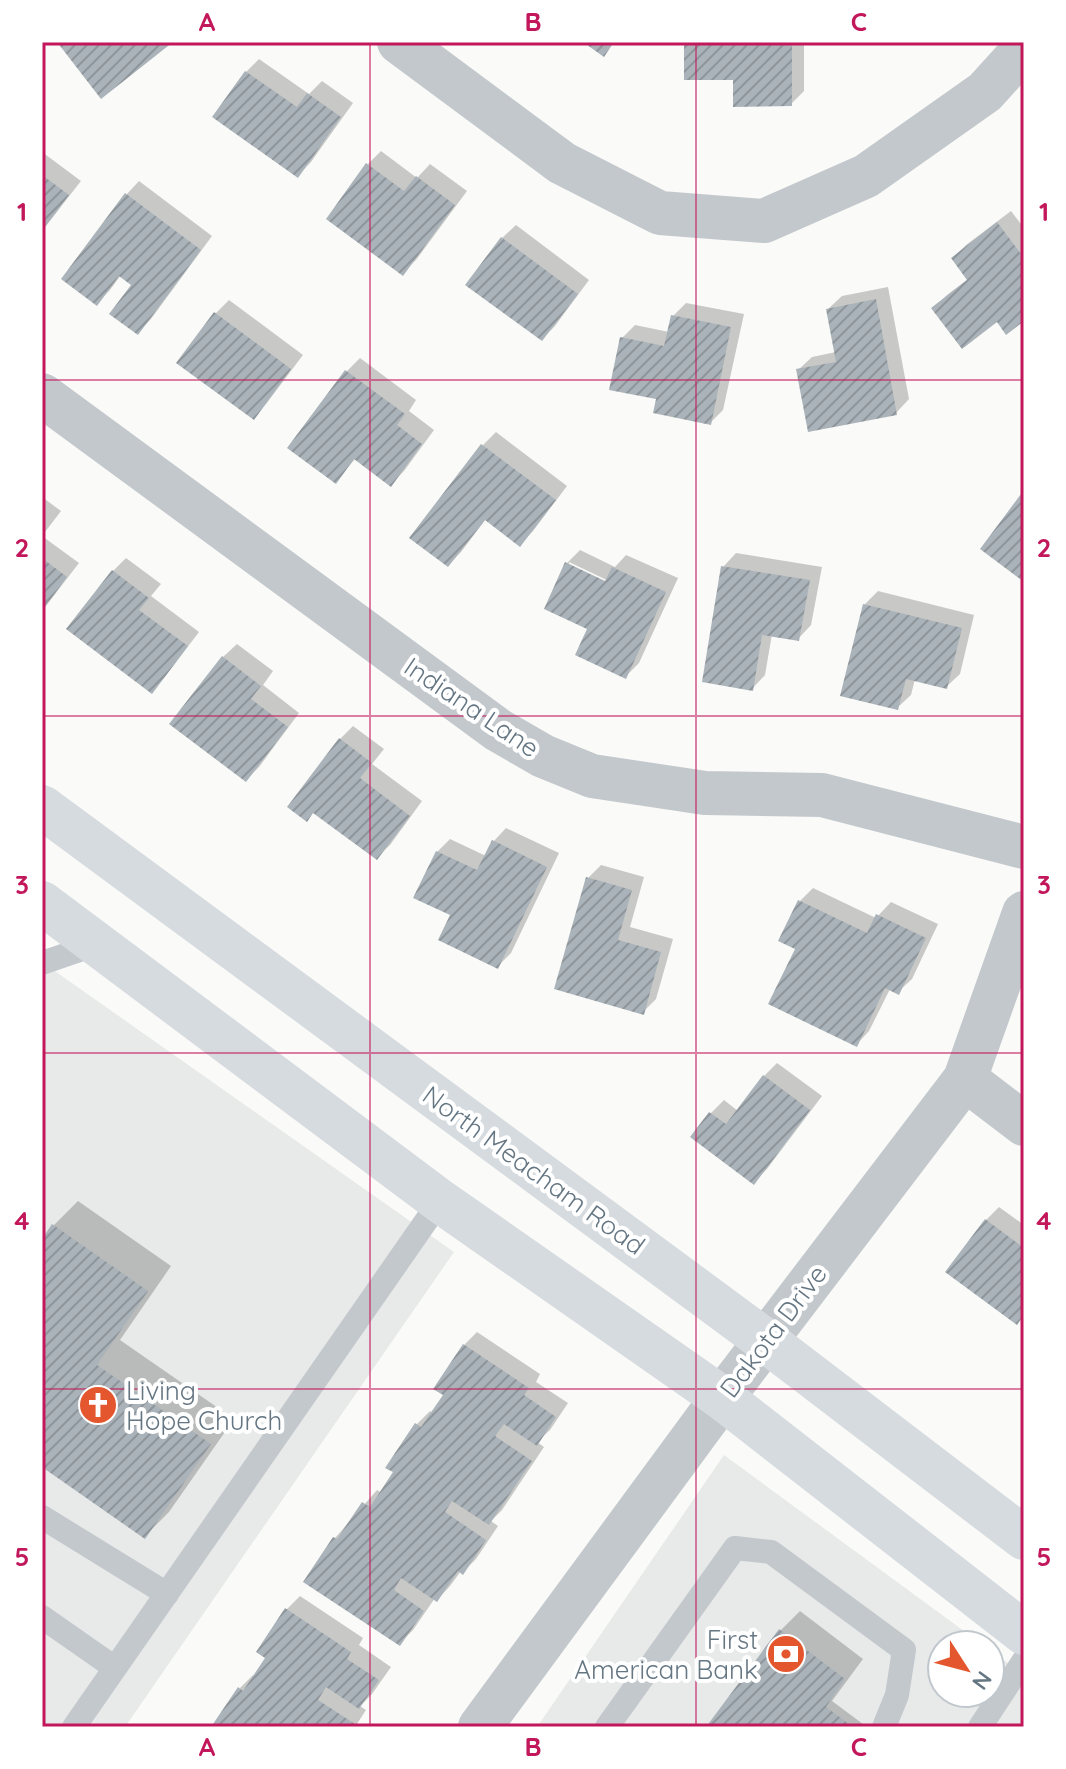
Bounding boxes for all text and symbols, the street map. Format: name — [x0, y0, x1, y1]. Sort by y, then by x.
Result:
text: A — [199, 5, 216, 38]
text: B — [524, 5, 542, 38]
text: C — [851, 5, 867, 38]
text: 1 — [17, 195, 27, 228]
text: 1 — [1039, 195, 1049, 228]
text: 2 — [15, 531, 29, 564]
text: 2 — [1037, 531, 1051, 564]
street label: Indiana Lane — [398, 650, 546, 764]
text: 3 — [15, 868, 29, 901]
text: 3 — [1037, 868, 1051, 901]
street label: North Meacham Road — [416, 1078, 652, 1262]
text: 4 — [14, 1204, 30, 1237]
text: 4 — [1036, 1204, 1052, 1237]
street label: Dakota Drive — [712, 1258, 834, 1404]
place label: Living Hope Church — [126, 1374, 282, 1437]
church icon: Living Hope Church — [77, 1384, 119, 1426]
text: 5 — [15, 1540, 29, 1573]
text: 5 — [1037, 1540, 1051, 1573]
place label: First American Bank — [574, 1623, 758, 1686]
north arrow — [926, 1629, 1006, 1709]
bank icon: First American Bank — [765, 1633, 807, 1675]
text: N — [966, 1666, 998, 1696]
text: A — [199, 1730, 216, 1763]
text: B — [524, 1730, 542, 1763]
text: C — [851, 1730, 867, 1763]

